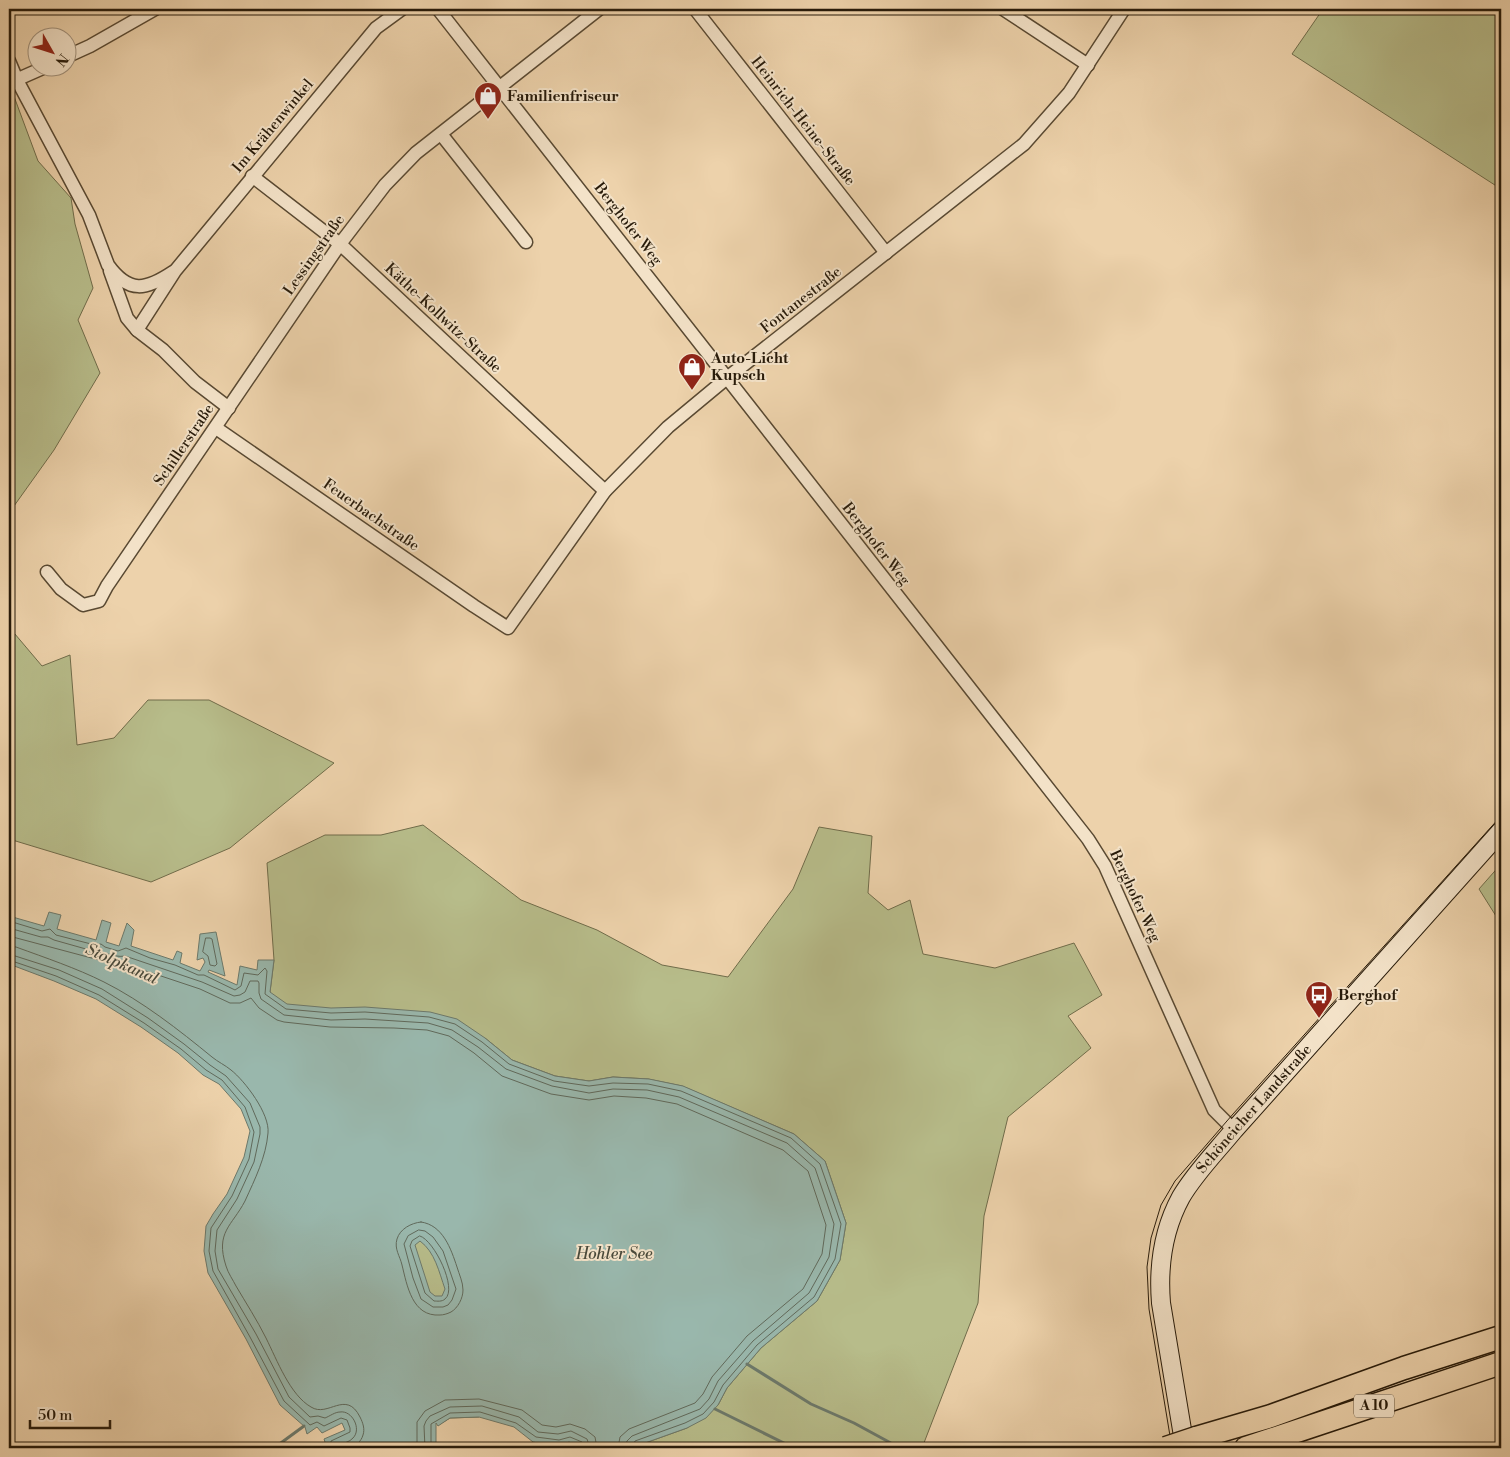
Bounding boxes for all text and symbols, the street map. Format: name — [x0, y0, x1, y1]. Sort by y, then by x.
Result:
north arrow — [28, 28, 78, 78]
text: N — [51, 50, 72, 70]
street label: Heinrich-Heine-Straße — [747, 53, 859, 189]
street label: Im Krähenwinkel — [228, 75, 318, 177]
shop icon: Familienfriseur — [473, 81, 503, 120]
place label: Familienfriseur — [507, 87, 619, 106]
street label: Berghofer Weg — [589, 178, 666, 269]
street label: Lessingstraße — [279, 211, 349, 299]
street label: Käthe-Kollwitz-Straße — [381, 259, 505, 377]
street label: Fontanestraße — [757, 262, 845, 338]
place label: Auto-Licht Kupsch — [710, 349, 789, 385]
shop icon: Auto-Licht Kupsch — [677, 352, 707, 391]
street label: Schillerstraße — [150, 400, 218, 490]
street label: Feuerbachstraße — [319, 475, 423, 555]
street label: Berghofer Weg — [837, 498, 914, 589]
street label: Berghofer Weg — [1105, 846, 1165, 945]
water label: Stolpkanal — [83, 939, 162, 989]
bus stop icon: Berghof — [1304, 980, 1334, 1019]
place label: Berghof — [1338, 986, 1398, 1005]
street label: Schöneicher Landstraße — [1192, 1040, 1316, 1177]
water label: Hohler See — [575, 1244, 653, 1264]
road number: A 10 — [1354, 1394, 1394, 1418]
scale bar — [30, 1397, 110, 1429]
text: 50 m — [38, 1406, 72, 1425]

